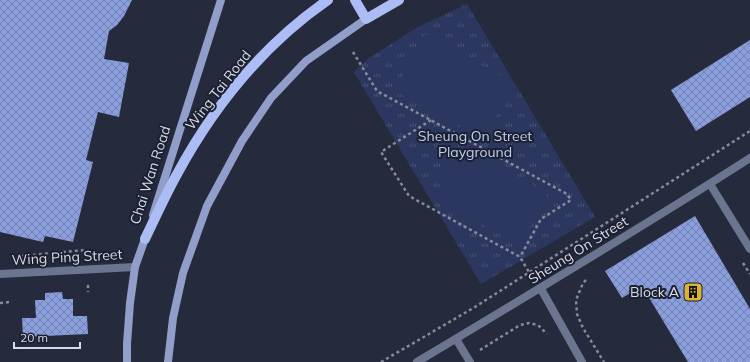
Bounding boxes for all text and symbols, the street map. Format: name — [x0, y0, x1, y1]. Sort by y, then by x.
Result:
street label: Wing Tai Road — [181, 47, 255, 133]
street label: Chai Wan Road — [126, 123, 174, 227]
park label: Sheung On Street Playground — [418, 127, 532, 161]
street label: Sheung On Street — [525, 212, 631, 288]
street label: Wing Ping Street — [11, 245, 123, 269]
building icon: Block A — [682, 281, 704, 303]
place label: Block A — [630, 283, 680, 301]
scale bar — [14, 324, 80, 350]
text: 20 m — [20, 330, 48, 345]

